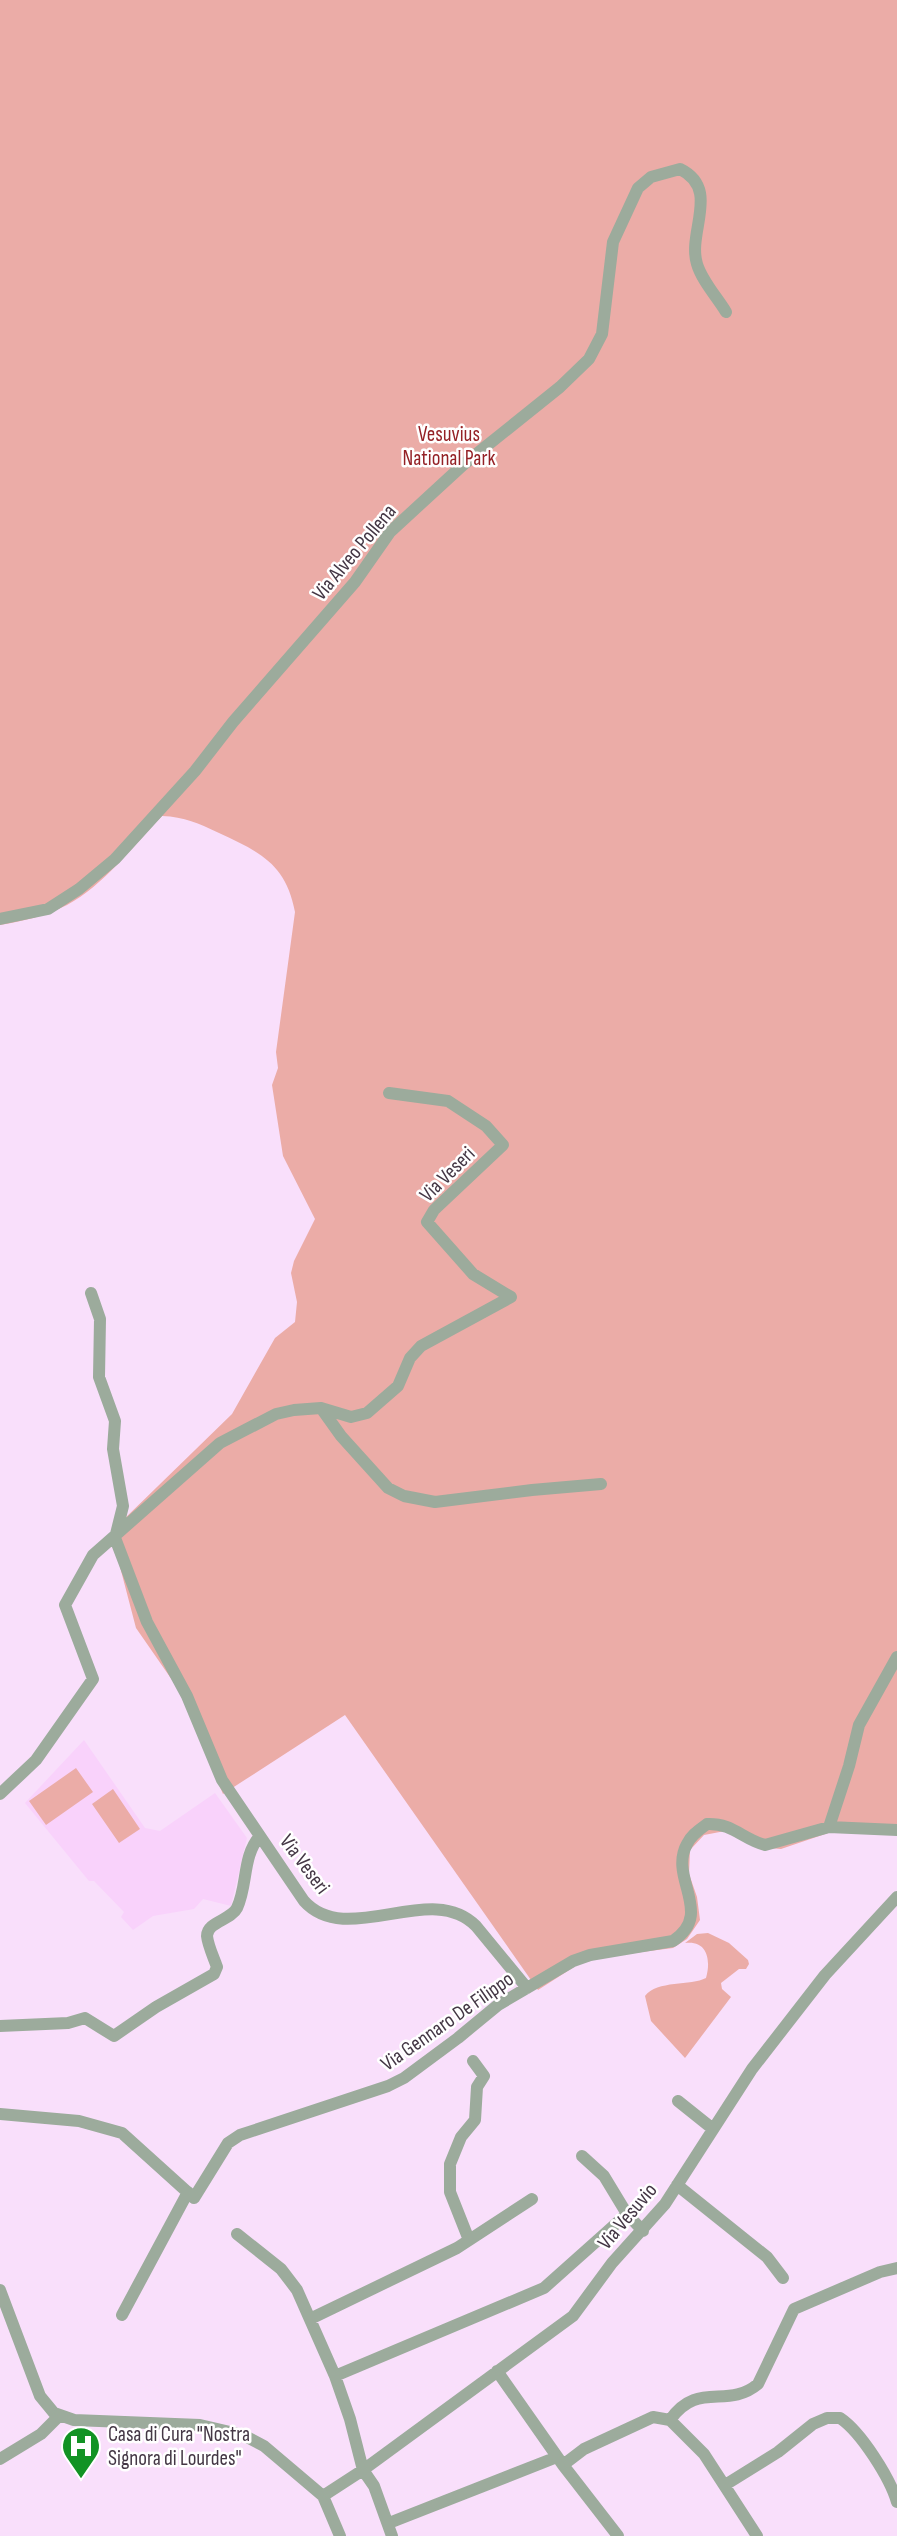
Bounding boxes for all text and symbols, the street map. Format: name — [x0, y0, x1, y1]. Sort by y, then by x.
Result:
park label: Vesuvius National Park — [403, 422, 495, 471]
street label: Via Alveo Pollena — [307, 499, 402, 605]
street label: Via Veseri — [414, 1141, 480, 1207]
street label: Via Veseri — [274, 1830, 335, 1899]
street label: Via Gennaro De Filippo — [376, 1966, 518, 2076]
street label: Via Vesuvio — [592, 2178, 662, 2255]
place label: Casa di Cura "Nostra Signora di Lourdes" — [108, 2422, 250, 2471]
hospital icon: Casa di Cura "Nostra Signora di Lourdes" — [60, 2425, 102, 2480]

